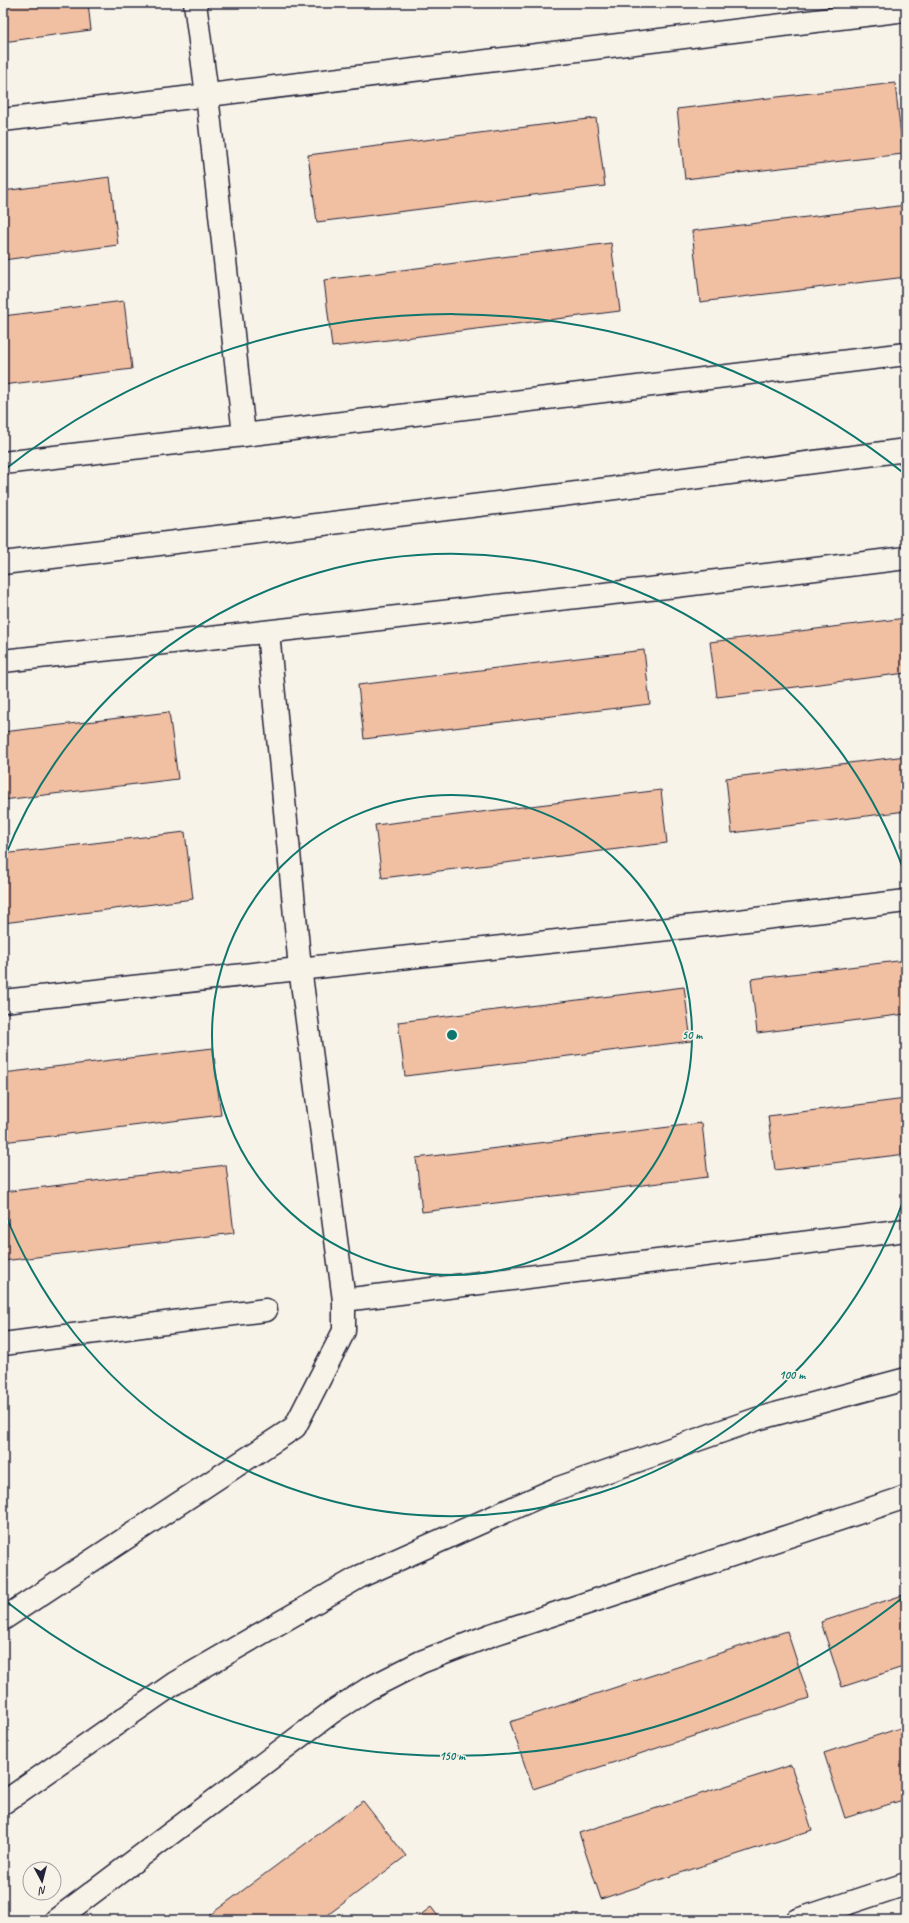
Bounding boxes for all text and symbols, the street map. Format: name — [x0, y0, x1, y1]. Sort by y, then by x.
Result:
text: 50 m — [682, 1027, 703, 1043]
centre of rings — [445, 1028, 459, 1042]
text: 100 m — [779, 1367, 806, 1383]
text: 150 m — [439, 1748, 466, 1764]
north arrow — [22, 1861, 62, 1901]
text: N — [37, 1884, 47, 1899]

